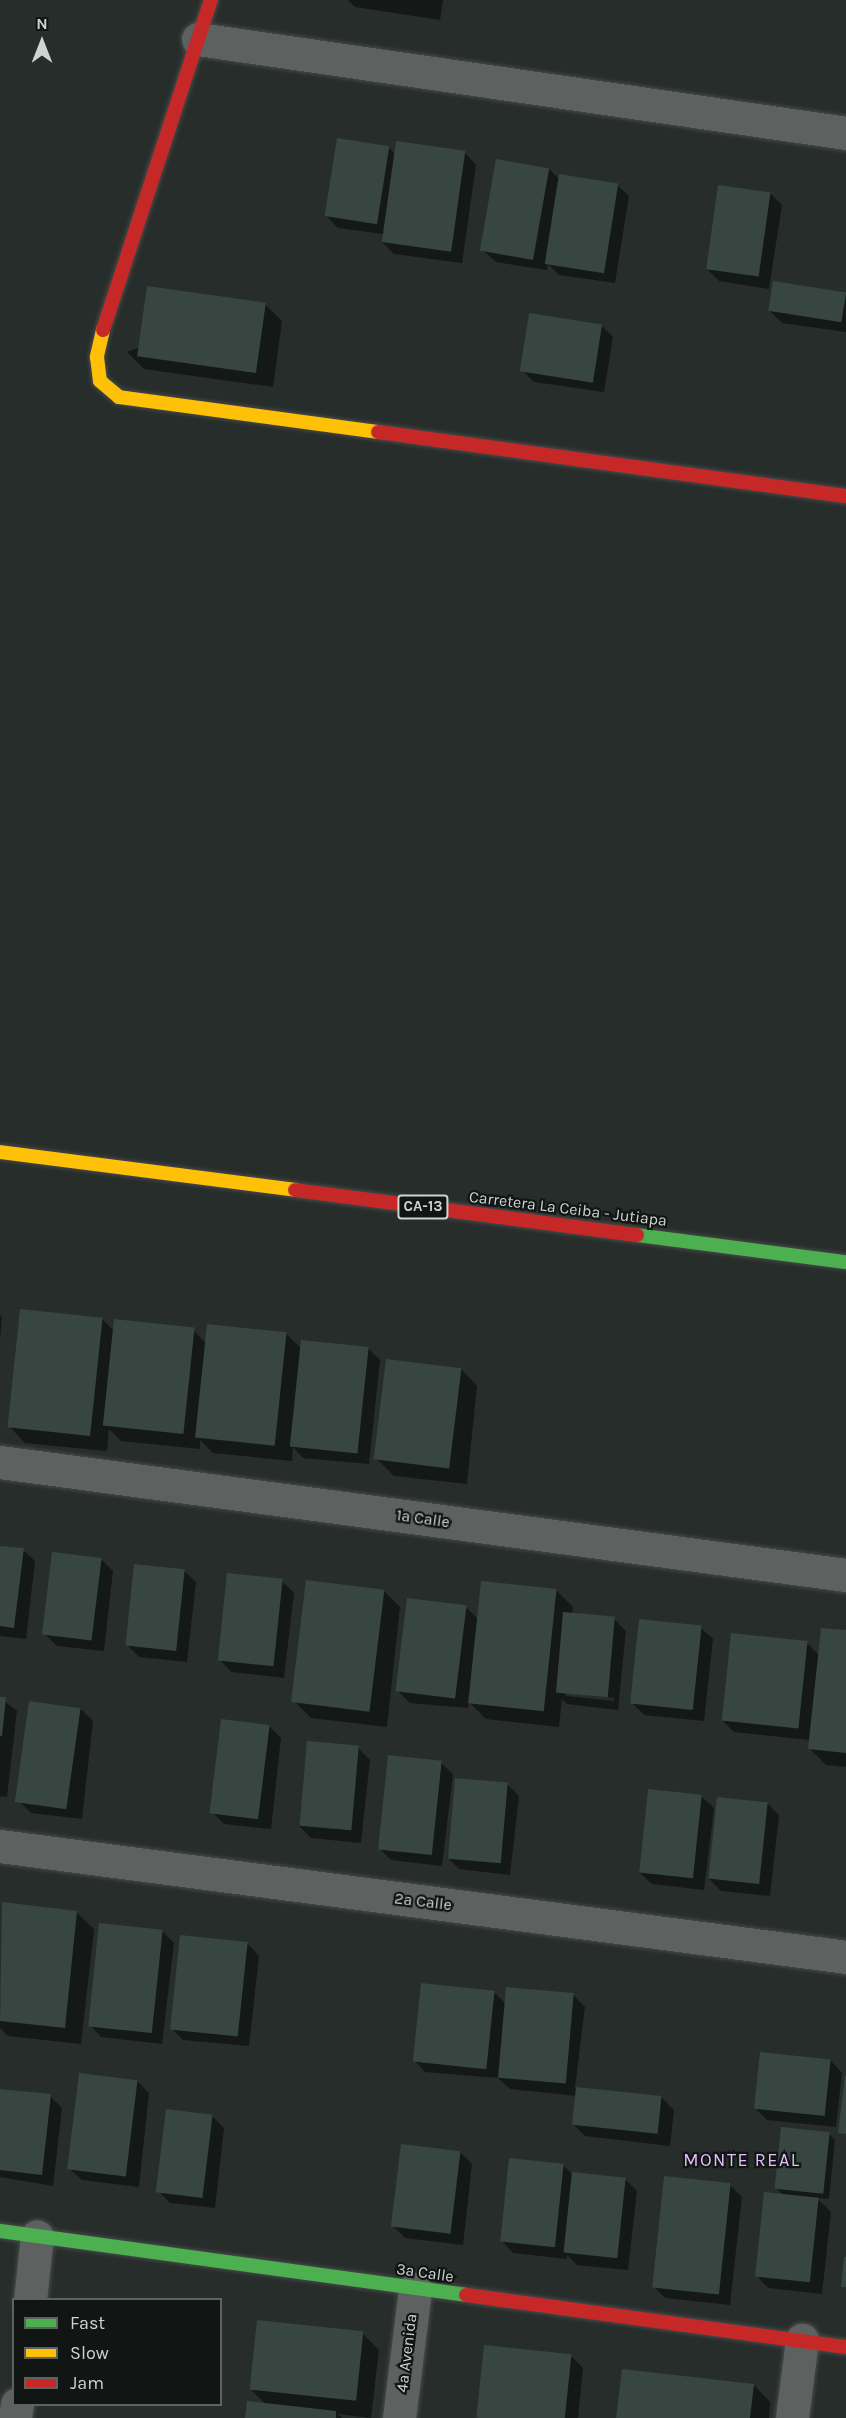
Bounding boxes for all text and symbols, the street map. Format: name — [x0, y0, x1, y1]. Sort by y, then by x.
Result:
north arrow — [12, 12, 72, 72]
text: N — [36, 14, 48, 33]
street label: Carretera La Ceiba - Jutiapa — [468, 1187, 668, 1231]
road number: CA-13 — [396, 1195, 450, 1219]
street label: 1a Calle — [395, 1506, 451, 1532]
street label: 2a Calle — [393, 1889, 453, 1915]
district label: MONTE REAL — [683, 2149, 801, 2171]
street label: 3a Calle — [395, 2259, 455, 2287]
legend — [12, 2298, 222, 2406]
text: Fast — [70, 2312, 105, 2334]
street label: 4a Avenida — [393, 2312, 421, 2394]
text: Slow — [70, 2342, 109, 2364]
text: Jam — [70, 2372, 104, 2394]

